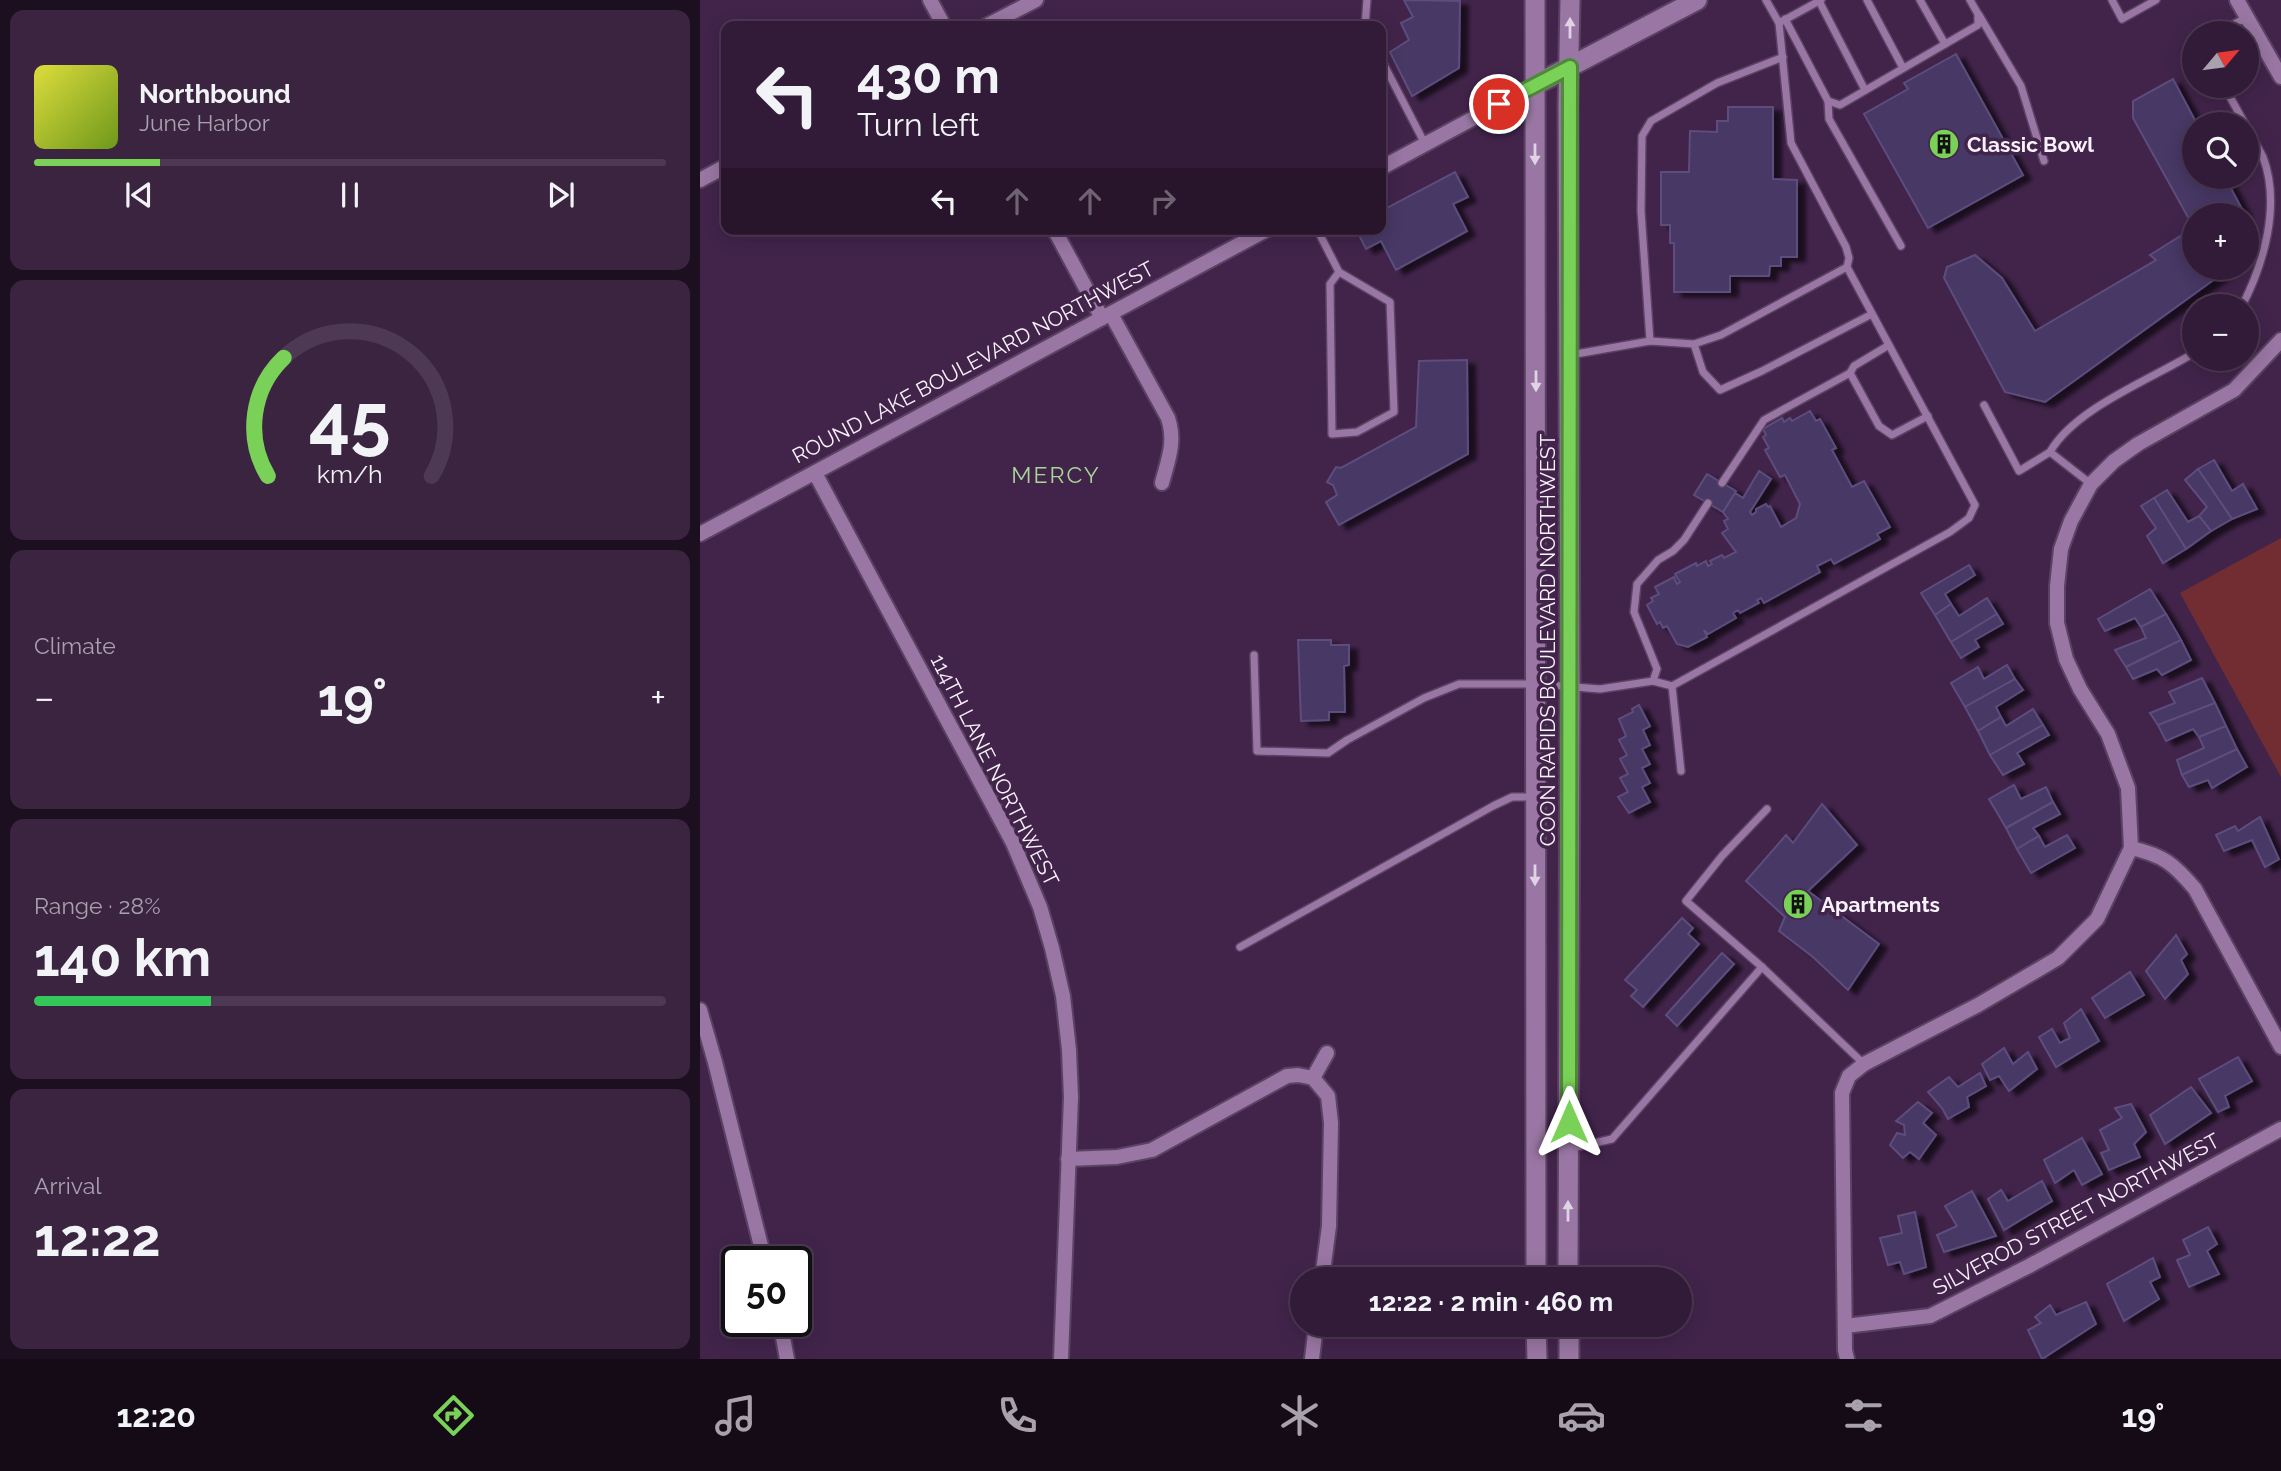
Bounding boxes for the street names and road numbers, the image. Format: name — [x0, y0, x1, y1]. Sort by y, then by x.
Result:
street label: ROUND LAKE BOULEVARD NORTHWEST — [788, 256, 1158, 468]
street label: COON RAPIDS BOULEVARD NORTHWEST — [1535, 434, 1560, 846]
street label: 114TH LANE NORTHWEST — [926, 650, 1065, 890]
street label: SILVEROD STREET NORTHWEST — [1928, 1127, 2224, 1300]

